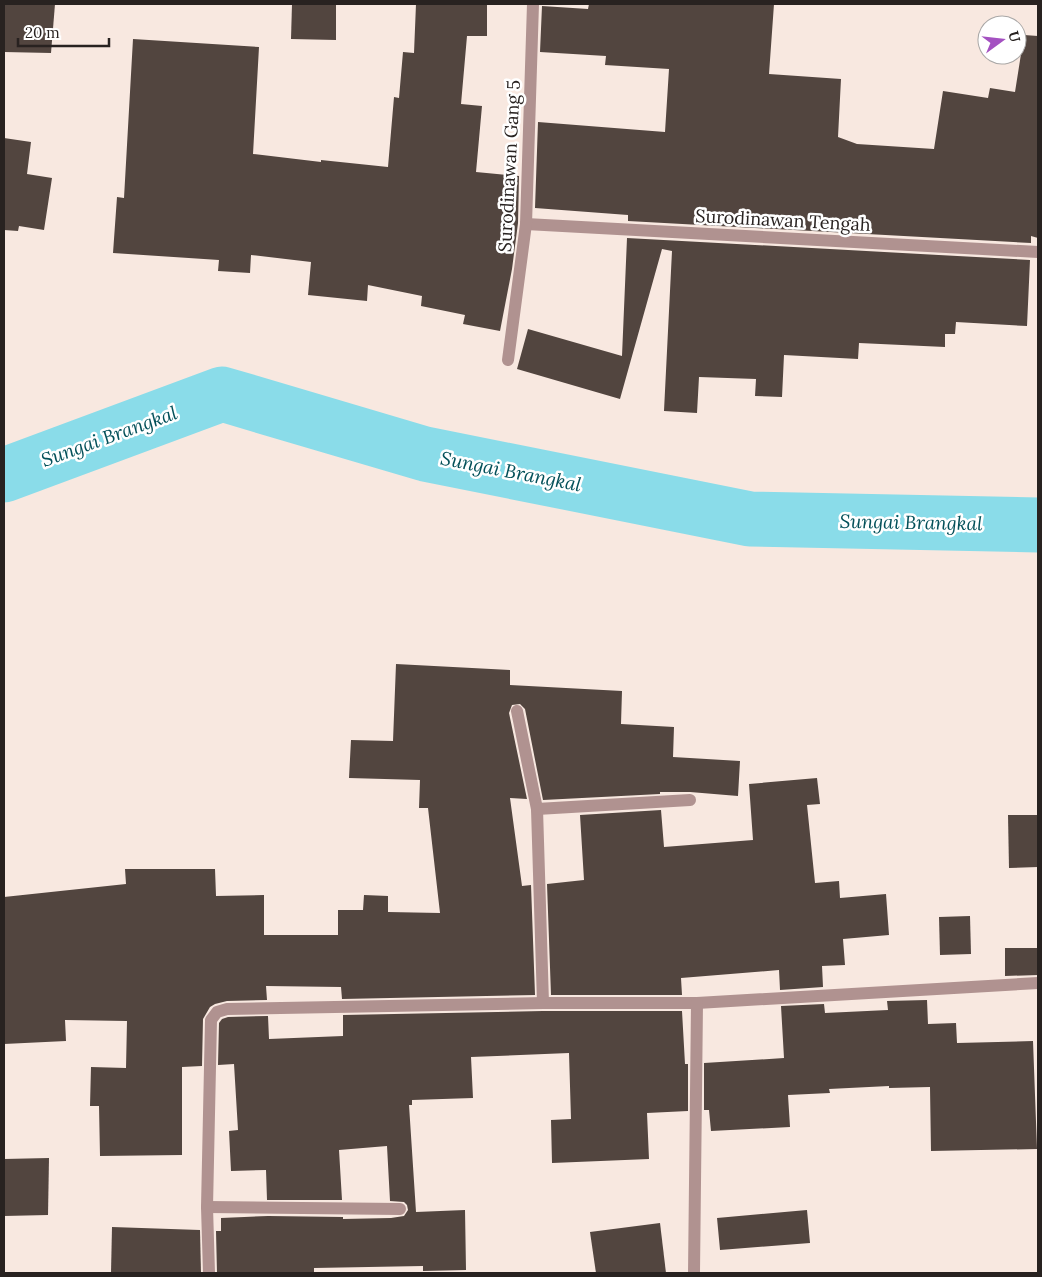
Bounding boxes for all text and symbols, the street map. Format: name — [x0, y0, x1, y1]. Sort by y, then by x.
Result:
scale bar — [18, 15, 109, 47]
north arrow — [977, 15, 1027, 65]
text: 20 m — [25, 23, 60, 42]
text: U — [1004, 29, 1025, 44]
street label: Surodinawan Gang 5 — [493, 79, 525, 253]
street label: Surodinawan Tengah — [695, 204, 871, 236]
water label: Sungai Brangkal — [38, 400, 181, 472]
water label: Sungai Brangkal — [439, 446, 584, 497]
water label: Sungai Brangkal — [839, 509, 983, 535]

